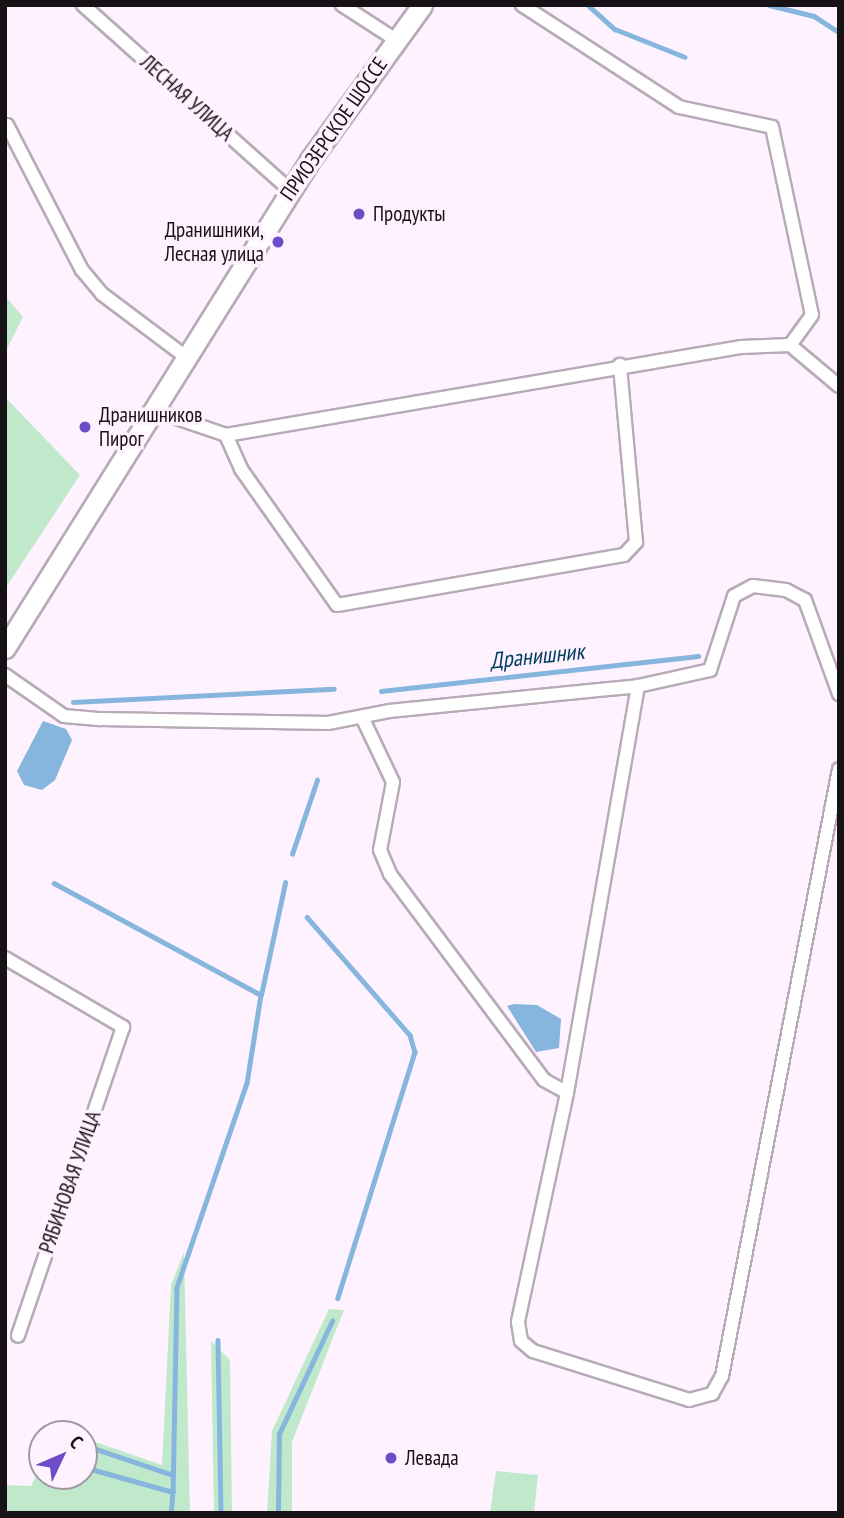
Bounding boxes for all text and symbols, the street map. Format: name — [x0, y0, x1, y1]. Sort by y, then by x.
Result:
street label: ЛЕСНАЯ УЛИЦА — [135, 49, 239, 147]
street label: ПРИОЗЕРСКОЕ ШОССЕ — [275, 52, 393, 206]
place label: Продукты — [373, 201, 446, 227]
marker: Продукты — [351, 206, 367, 222]
place label: Дранишники, Лесная улица — [164, 217, 264, 267]
marker: Дранишники, Лесная улица — [270, 234, 286, 250]
place label: Дранишников Пирог — [99, 402, 203, 452]
marker: Дранишников Пирог — [77, 419, 93, 435]
water label: Дранишник — [489, 637, 585, 675]
street label: РЯБИНОВАЯ УЛИЦА — [34, 1107, 106, 1257]
north arrow — [28, 1420, 98, 1490]
text: С — [65, 1430, 88, 1453]
place label: Левада — [405, 1445, 459, 1471]
marker: Левада — [383, 1450, 399, 1466]

